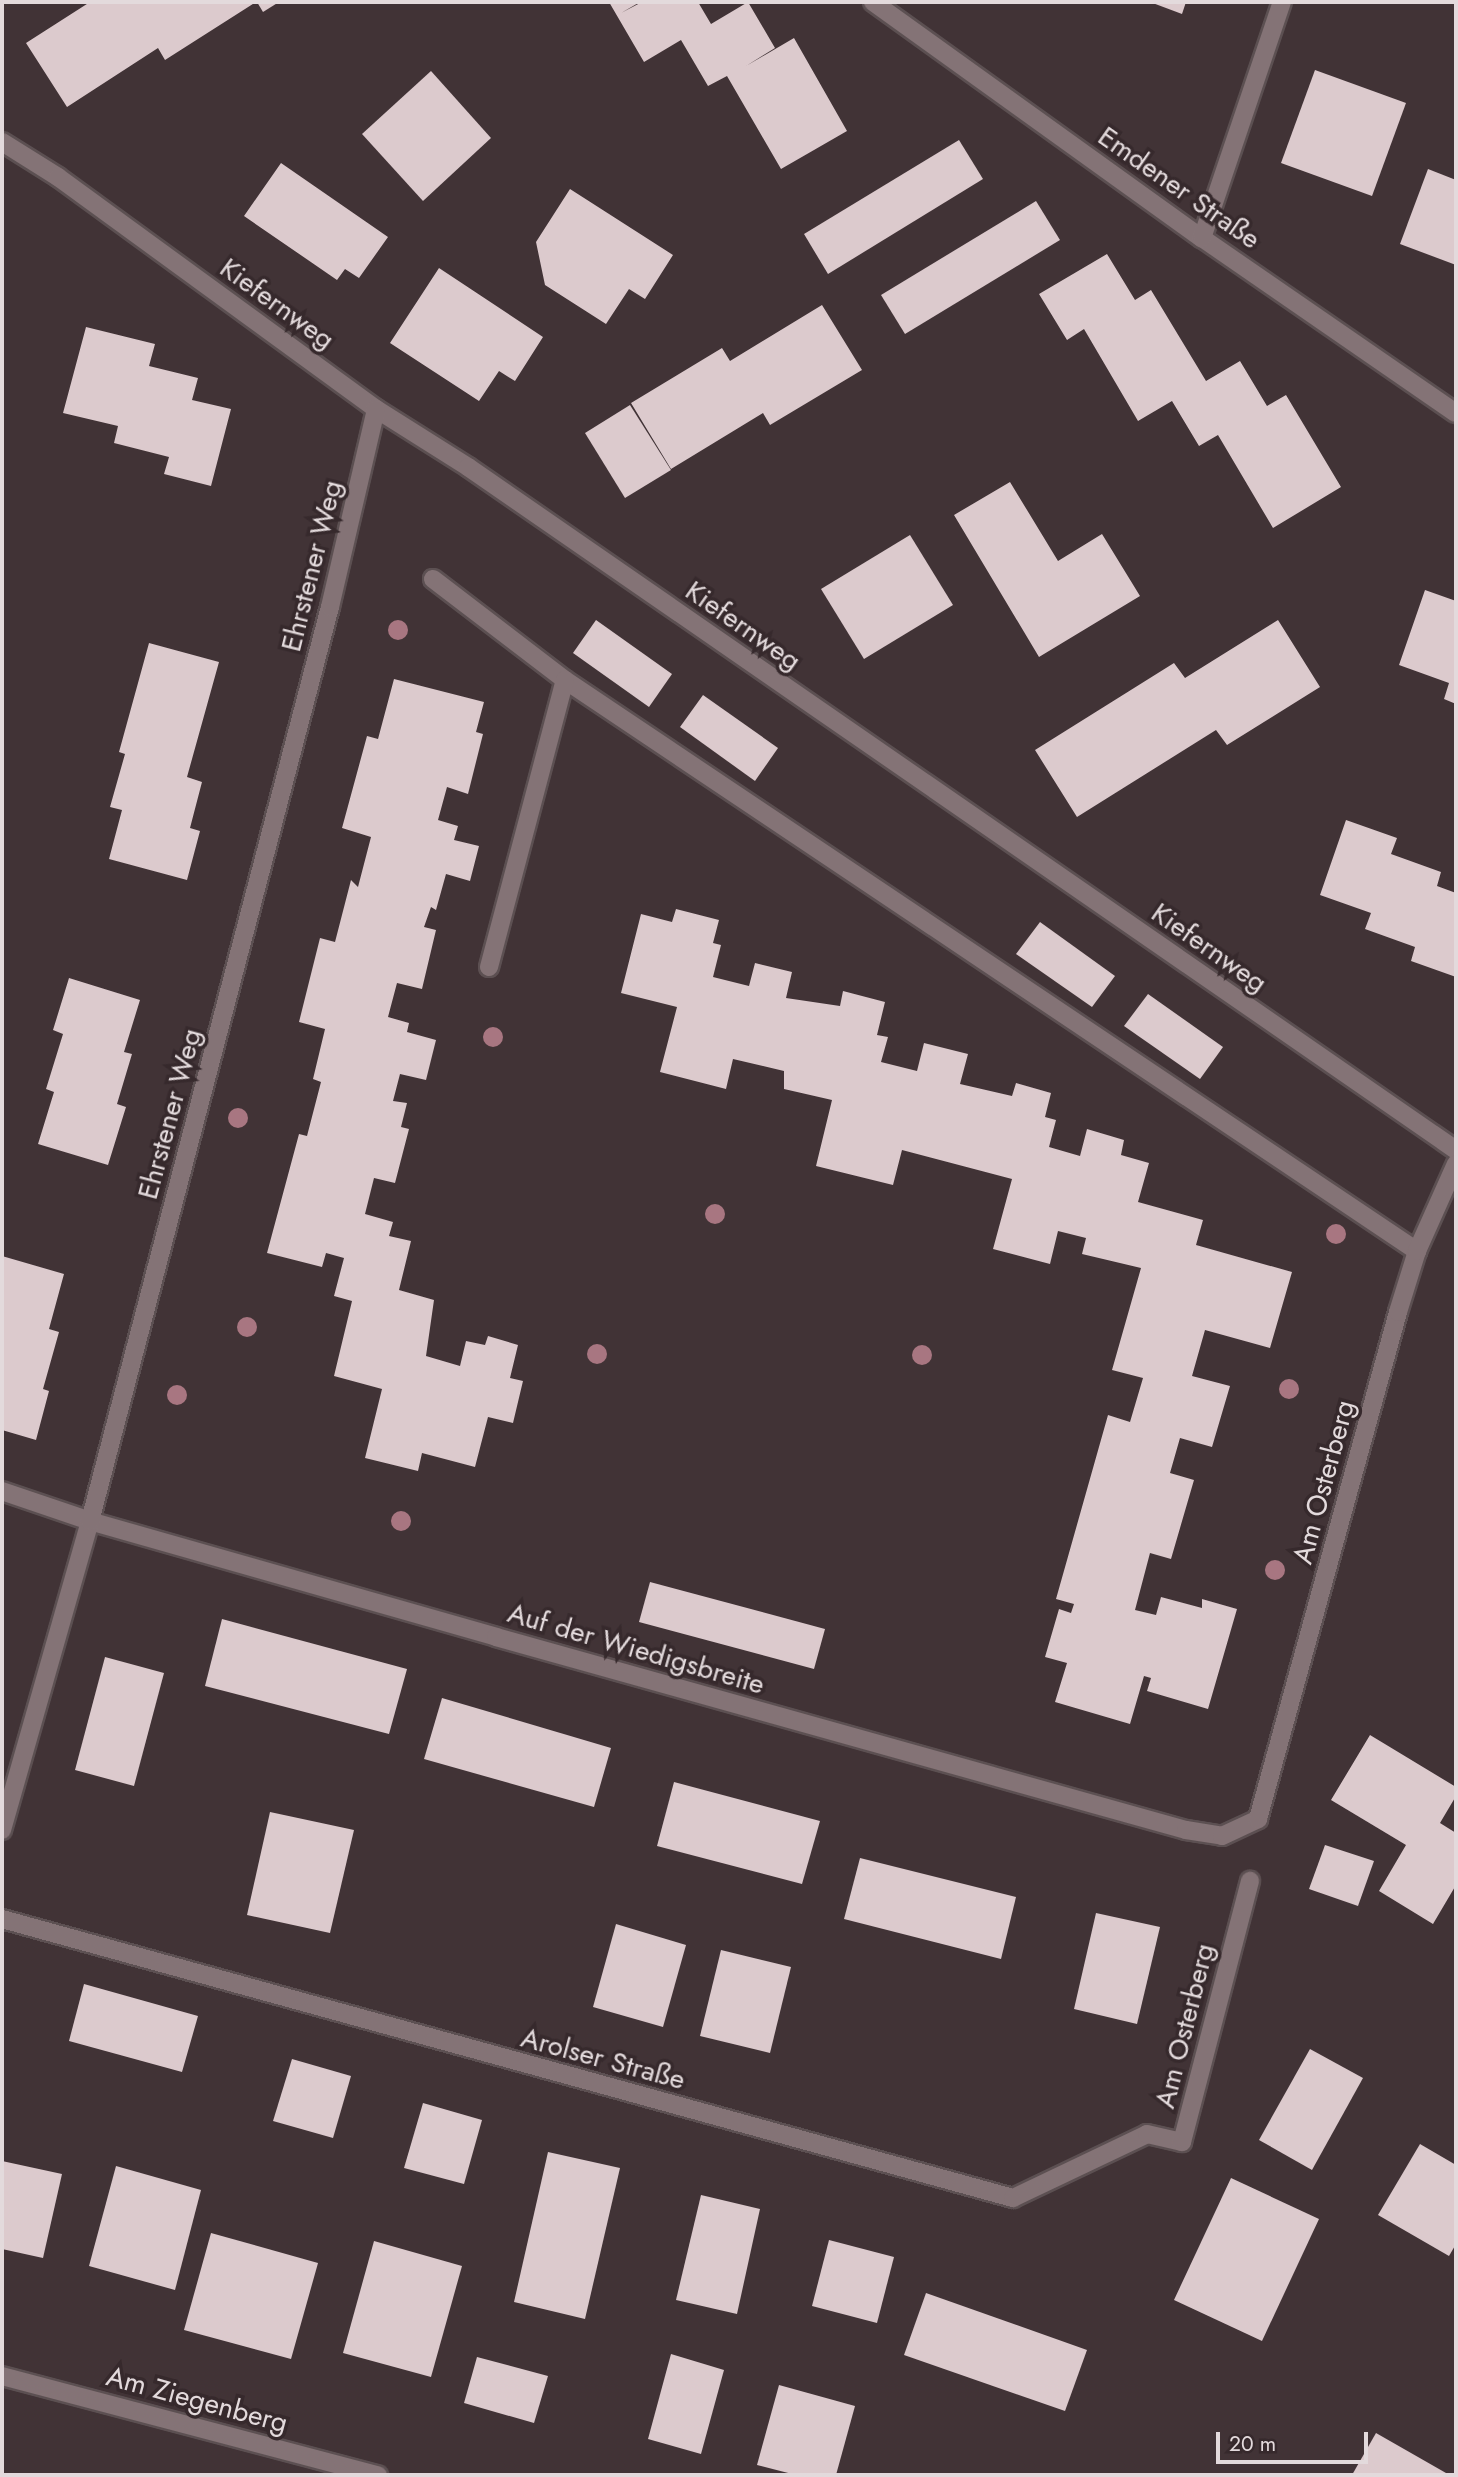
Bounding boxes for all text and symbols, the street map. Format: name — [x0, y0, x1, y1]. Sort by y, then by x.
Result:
street label: Emdener Straße — [1091, 120, 1267, 256]
street label: Kiefernweg — [213, 251, 341, 357]
street label: Ehrstener Weg — [275, 477, 349, 655]
street label: Kiefernweg — [679, 574, 807, 678]
street label: Kiefernweg — [1145, 896, 1273, 1000]
street label: Ehrstener Weg — [131, 1025, 209, 1203]
street label: Am Osterberg — [1286, 1396, 1362, 1568]
street label: Auf der Wiedigsbreite — [504, 1596, 768, 1702]
street label: Am Osterberg — [1148, 1940, 1222, 2112]
street label: Arolser Straße — [517, 2021, 689, 2097]
street label: Am Ziegenberg — [103, 2360, 291, 2440]
scale bar — [1220, 2418, 1372, 2462]
text: 20 m — [1229, 2429, 1276, 2459]

